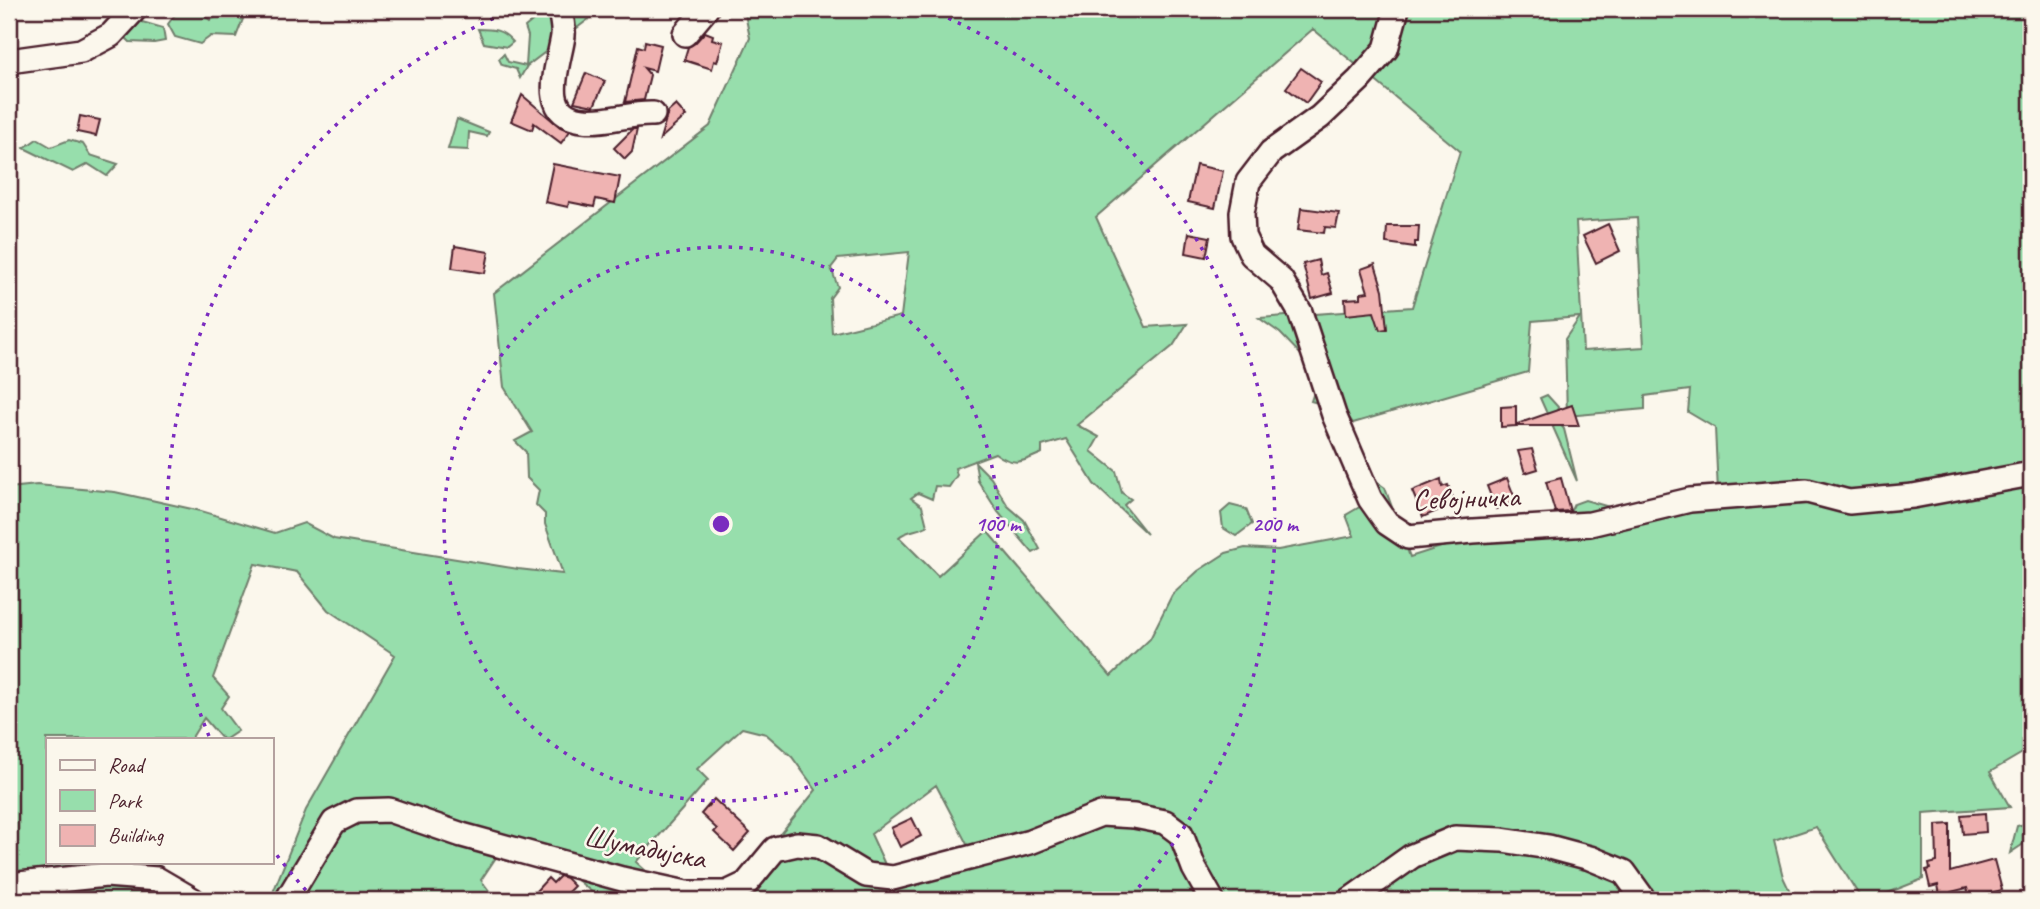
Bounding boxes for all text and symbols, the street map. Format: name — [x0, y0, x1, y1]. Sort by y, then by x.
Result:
street label: Севојничка — [1412, 477, 1522, 519]
text: 100 m — [975, 511, 1023, 537]
text: 200 m — [1252, 511, 1300, 537]
centre of rings — [709, 512, 733, 536]
legend — [46, 738, 273, 864]
text: Road — [108, 752, 147, 778]
text: Park — [108, 788, 143, 814]
street label: Шумадијска — [581, 817, 711, 878]
text: Building — [108, 822, 165, 848]

